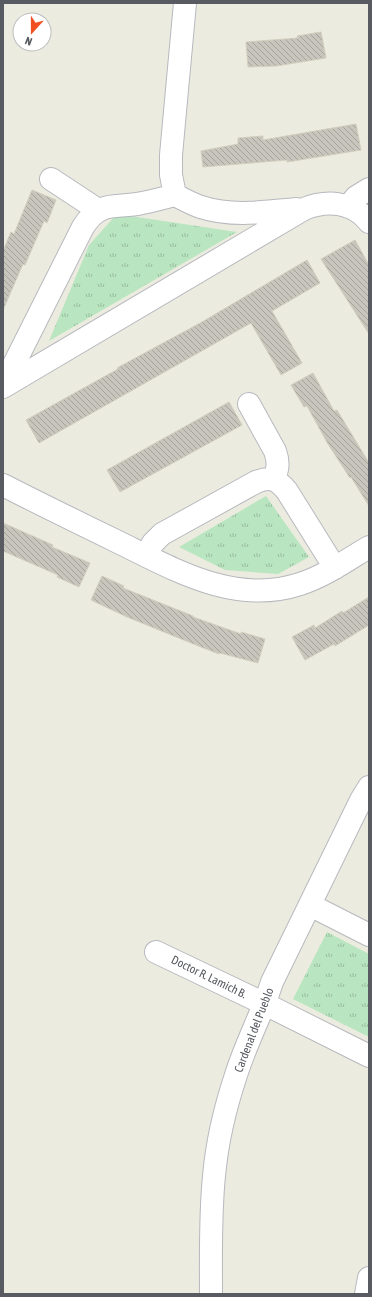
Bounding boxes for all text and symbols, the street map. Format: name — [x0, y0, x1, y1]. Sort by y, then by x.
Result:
north arrow — [12, 12, 52, 52]
text: N — [23, 35, 34, 48]
street label: Doctor R. Lamich B. — [169, 953, 249, 1001]
street label: Cardenal del Pueblo — [231, 985, 277, 1074]

